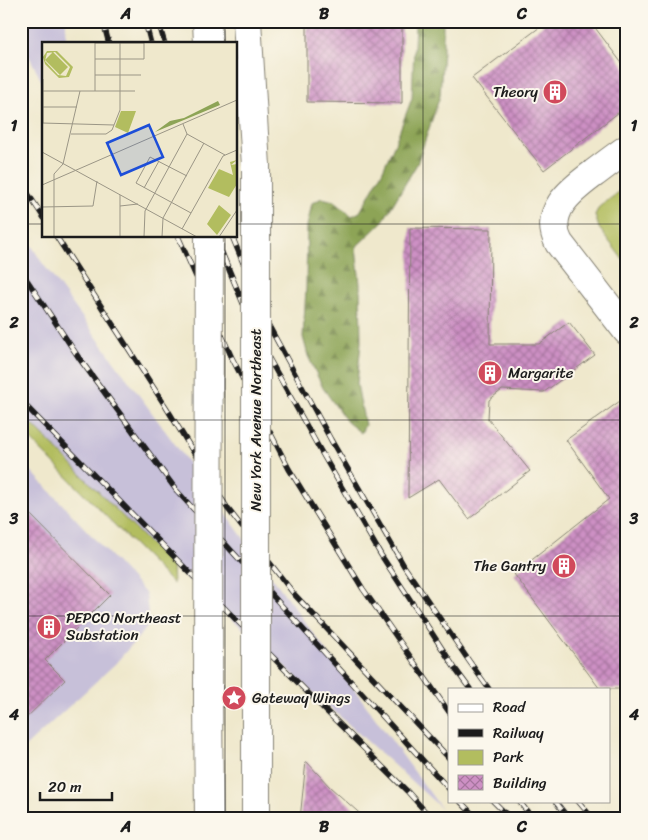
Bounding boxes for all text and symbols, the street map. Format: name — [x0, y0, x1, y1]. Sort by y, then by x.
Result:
text: A — [120, 0, 131, 28]
text: B — [319, 0, 330, 28]
text: C — [516, 0, 528, 28]
inset map — [42, 42, 238, 238]
place label: Theory — [493, 79, 538, 105]
building icon: Theory — [542, 79, 568, 105]
text: 1 — [11, 111, 18, 140]
text: 1 — [631, 111, 638, 140]
text: 2 — [8, 308, 19, 337]
text: 2 — [628, 308, 639, 337]
street label: New York Avenue Northeast — [243, 328, 269, 511]
building icon: Margarite — [477, 360, 503, 386]
place label: Margarite — [508, 360, 574, 386]
text: 3 — [9, 504, 19, 533]
text: 3 — [629, 504, 639, 533]
place label: The Gantry — [473, 553, 546, 579]
building icon: The Gantry — [551, 553, 577, 579]
place label: PEPCO Northeast Substation — [66, 605, 182, 648]
building icon: PEPCO Northeast Substation — [36, 614, 62, 640]
place icon: Gateway Wings — [221, 685, 247, 711]
place label: Gateway Wings — [252, 685, 351, 711]
legend — [448, 688, 610, 802]
text: Road — [493, 694, 526, 720]
text: 4 — [8, 700, 19, 729]
text: 4 — [628, 700, 639, 729]
text: Railway — [493, 720, 544, 746]
text: Park — [493, 744, 524, 770]
scale bar — [40, 770, 112, 802]
text: Building — [493, 770, 547, 796]
text: 20 m — [48, 774, 82, 800]
text: A — [120, 812, 131, 840]
text: B — [319, 812, 330, 840]
text: C — [516, 812, 528, 840]

